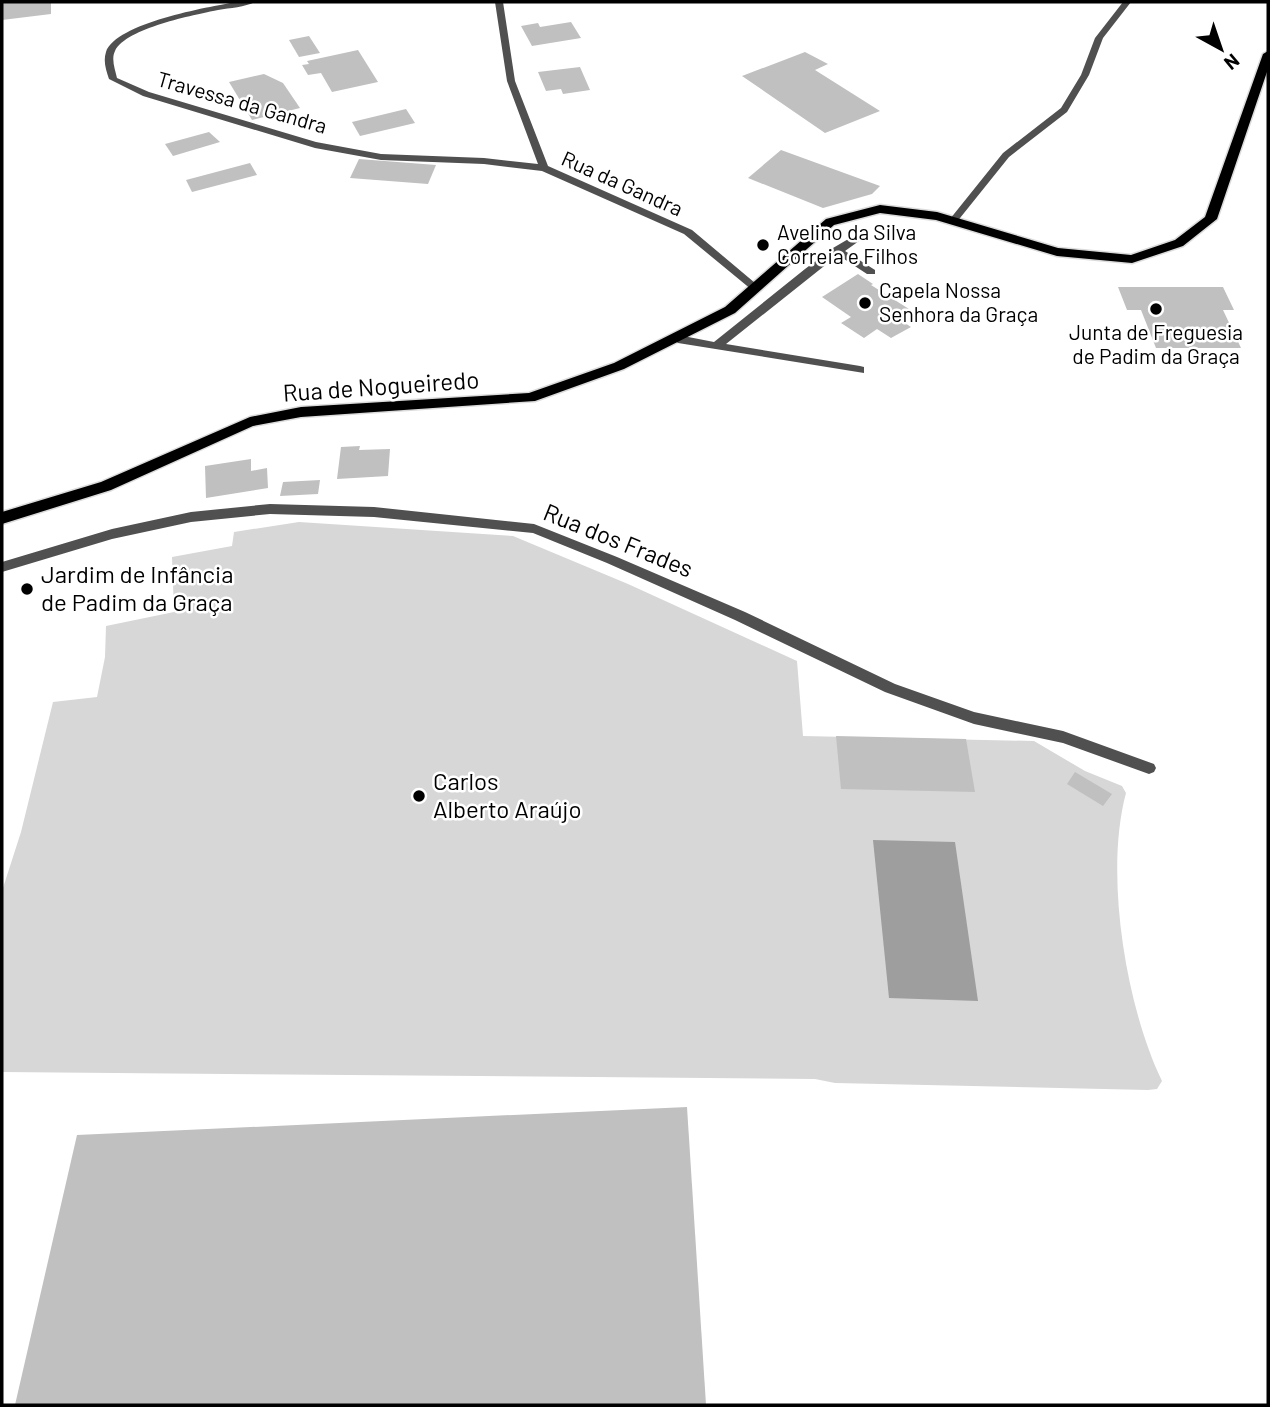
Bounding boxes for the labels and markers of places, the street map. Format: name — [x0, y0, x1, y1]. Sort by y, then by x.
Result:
place label: Avelino da Silva Correia e Filhos — [777, 219, 918, 268]
marker: Avelino da Silva Correia e Filhos — [755, 237, 771, 253]
place label: Capela Nossa Senhora da Graça — [879, 277, 1038, 326]
marker: Capela Nossa Senhora da Graça — [857, 295, 873, 311]
marker: Junta de Freguesia de Padim da Graça — [1148, 301, 1164, 317]
place label: Junta de Freguesia de Padim da Graça — [1069, 319, 1243, 368]
place label: Jardim de Infância de Padim da Graça — [41, 559, 233, 616]
marker: Jardim de Infância de Padim da Graça — [19, 581, 35, 597]
place label: Carlos Alberto Araújo — [433, 766, 582, 823]
marker: Carlos Alberto Araújo — [411, 788, 427, 804]

